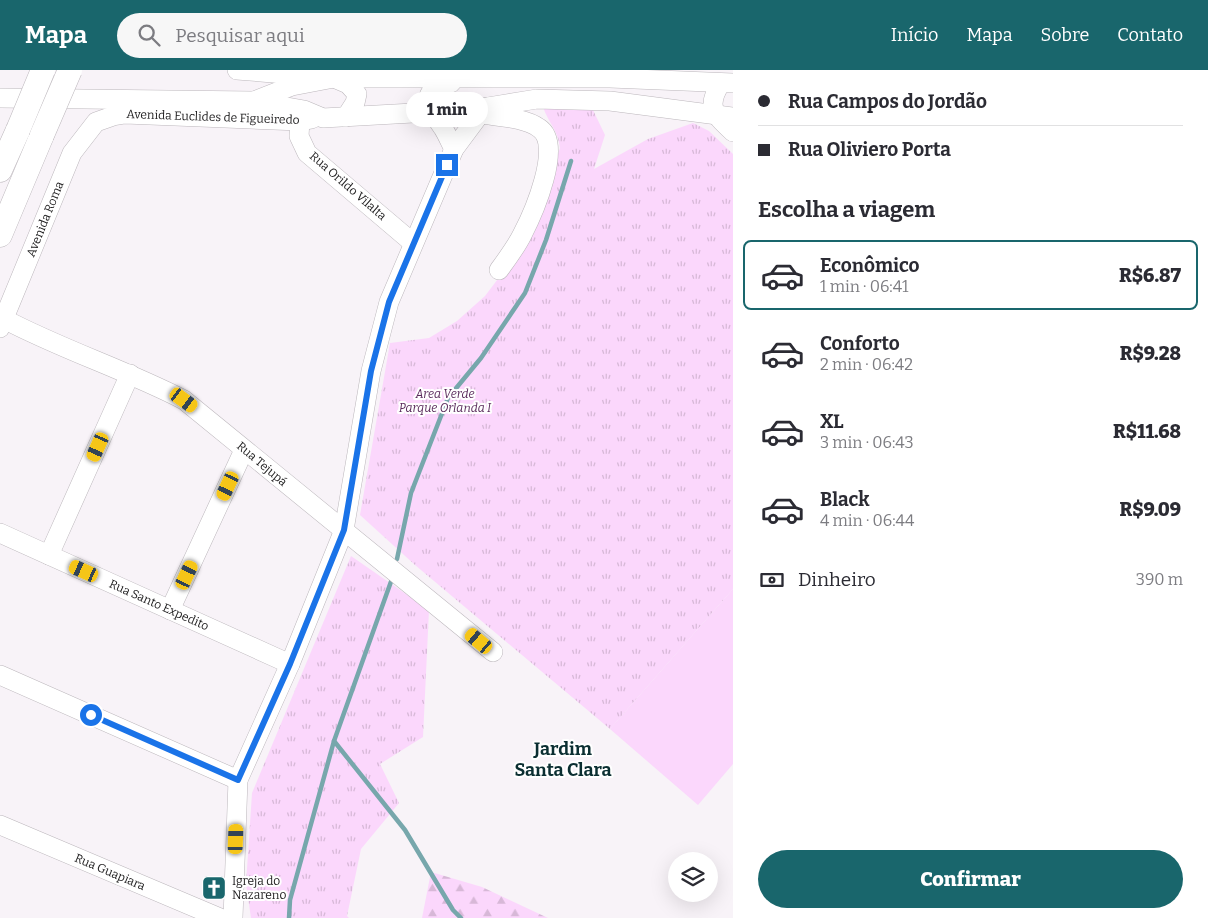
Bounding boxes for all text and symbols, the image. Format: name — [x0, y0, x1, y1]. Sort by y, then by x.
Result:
search box — [117, 13, 467, 58]
text: Mapa — [25, 21, 87, 49]
icon: search — [135, 21, 163, 49]
text: Pesquisar aqui — [175, 24, 305, 47]
text: Início — [891, 24, 938, 46]
text: Mapa — [966, 24, 1013, 46]
text: Sobre — [1041, 24, 1089, 46]
text: Contato — [1117, 24, 1183, 46]
text: Rua Campos do Jordão — [788, 90, 987, 113]
callout: 1 min — [406, 92, 488, 128]
text: 1 min — [427, 100, 467, 119]
street label: Avenida Euclides de Figueiredo — [126, 107, 300, 127]
text: Rua Oliviero Porta — [788, 138, 951, 161]
street label: Rua Orildo Vilalta — [307, 149, 389, 223]
route end — [436, 154, 458, 176]
street label: Avenida Roma — [23, 179, 67, 259]
text: Escolha a viagem — [758, 196, 935, 223]
icon: car — [760, 253, 805, 298]
text: Econômico — [820, 254, 920, 277]
text: R$6.87 — [1119, 264, 1181, 287]
text: 1 min · 06:41 — [820, 277, 909, 296]
icon: car — [760, 331, 805, 376]
text: Conforto — [820, 332, 900, 355]
text: R$9.28 — [1120, 342, 1181, 365]
text: 2 min · 06:42 — [820, 355, 913, 374]
car — [167, 385, 200, 415]
park label: Area Verde Parque Orlanda I — [399, 387, 492, 415]
icon: car — [760, 409, 805, 454]
text: XL — [820, 410, 844, 433]
text: R$11.68 — [1113, 420, 1181, 443]
car — [85, 430, 110, 464]
text: 3 min · 06:43 — [820, 433, 914, 452]
street label: Rua Tejupá — [234, 439, 290, 489]
car — [214, 469, 241, 503]
icon: car — [760, 487, 805, 532]
text: Black — [820, 488, 870, 511]
text: R$9.09 — [1119, 498, 1181, 521]
text: 4 min · 06:44 — [820, 511, 914, 530]
car — [67, 558, 100, 584]
car — [173, 558, 200, 592]
icon: cash — [758, 566, 786, 594]
text: Dinheiro — [798, 568, 876, 591]
text: 390 m — [1136, 570, 1183, 589]
street label: Rua Santo Expedito — [107, 577, 211, 633]
car — [462, 626, 495, 656]
route start — [80, 704, 102, 726]
district label: Jardim Santa Clara — [514, 738, 612, 781]
car — [227, 824, 244, 854]
button: Confirmar — [758, 850, 1183, 908]
street label: Rua Guapiara — [73, 851, 148, 893]
map controls — [668, 852, 718, 902]
button: layers — [668, 852, 718, 902]
place label: Igreja do Nazareno — [232, 874, 286, 902]
church icon: Igreja do Nazareno — [201, 875, 227, 901]

